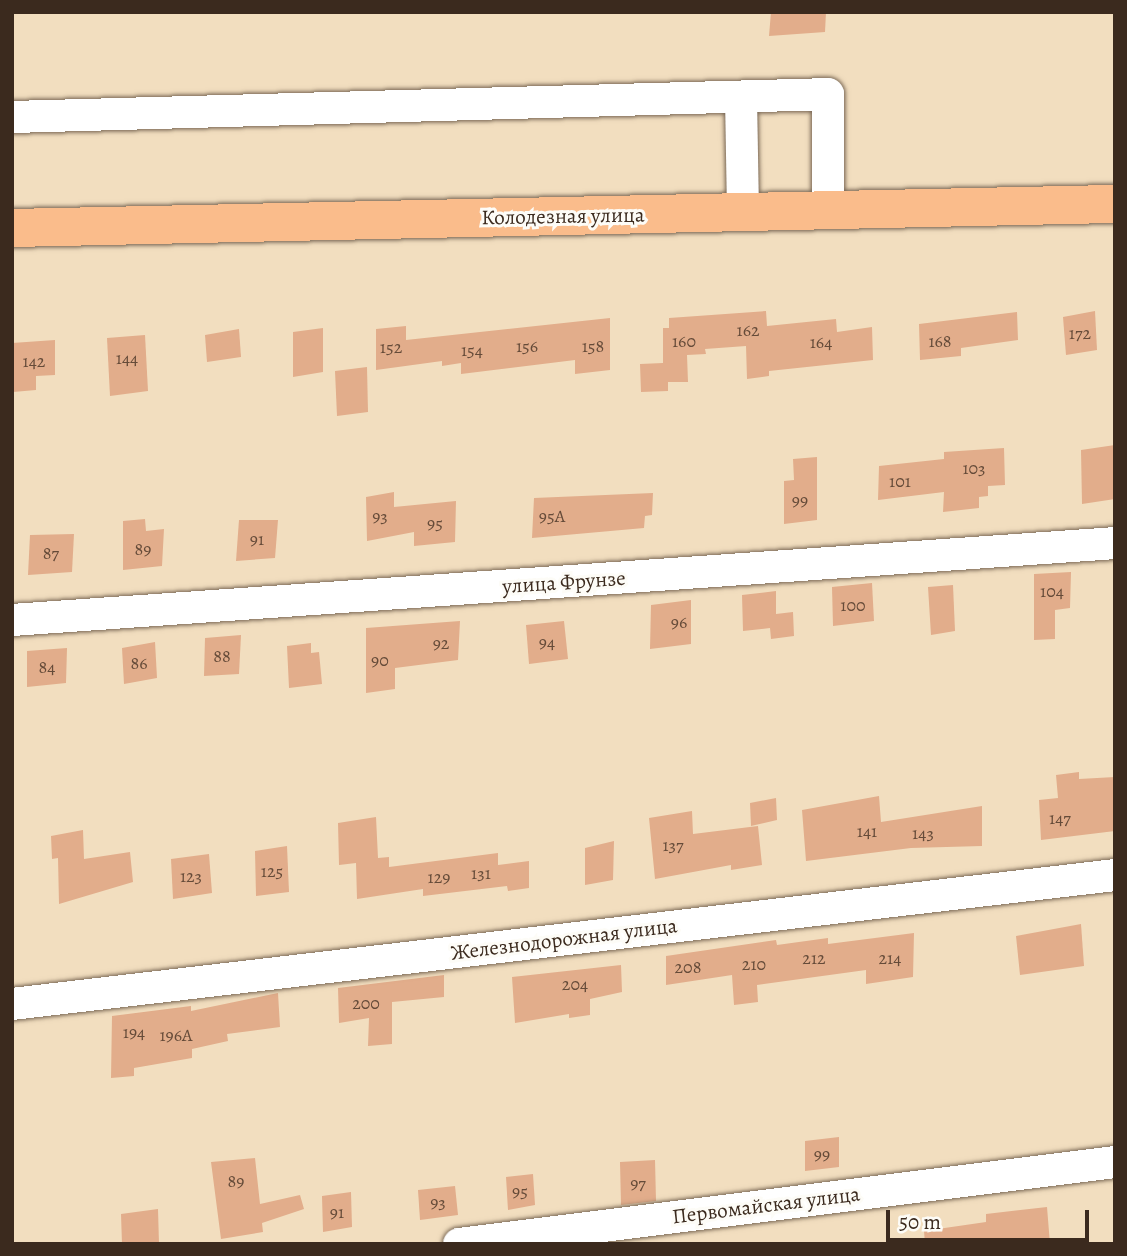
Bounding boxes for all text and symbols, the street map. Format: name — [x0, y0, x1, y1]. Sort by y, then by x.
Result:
street label: Колодезная улица — [481, 202, 645, 230]
house number: 162 — [736, 319, 760, 341]
house number: 172 — [1069, 322, 1091, 344]
house number: 160 — [672, 330, 696, 352]
house number: 168 — [928, 330, 952, 352]
house number: 164 — [810, 331, 832, 353]
house number: 156 — [516, 335, 538, 357]
house number: 158 — [582, 335, 604, 357]
house number: 152 — [380, 336, 402, 358]
house number: 154 — [461, 339, 483, 361]
house number: 144 — [116, 347, 138, 369]
house number: 142 — [23, 350, 45, 372]
house number: 103 — [962, 457, 986, 479]
house number: 101 — [889, 470, 911, 492]
house number: 99 — [792, 489, 808, 511]
house number: 93 — [372, 505, 388, 527]
house number: 95А — [539, 505, 565, 527]
house number: 95 — [427, 512, 443, 534]
house number: 91 — [250, 528, 264, 550]
house number: 89 — [135, 538, 151, 560]
house number: 87 — [43, 542, 59, 564]
street label: улица Фрунзе — [501, 565, 627, 599]
house number: 104 — [1040, 580, 1064, 602]
house number: 100 — [840, 594, 866, 616]
house number: 96 — [671, 611, 687, 633]
house number: 94 — [539, 631, 555, 653]
house number: 92 — [433, 632, 449, 654]
house number: 88 — [213, 645, 231, 667]
house number: 90 — [371, 649, 389, 671]
house number: 86 — [130, 652, 148, 674]
house number: 84 — [39, 656, 55, 678]
house number: 147 — [1049, 807, 1071, 829]
house number: 141 — [857, 820, 877, 842]
house number: 143 — [912, 822, 934, 844]
house number: 137 — [662, 834, 684, 856]
house number: 125 — [261, 860, 283, 882]
house number: 131 — [471, 862, 491, 884]
house number: 123 — [180, 865, 202, 887]
house number: 129 — [428, 866, 450, 888]
street label: Железнодорожная улица — [449, 913, 679, 965]
house number: 212 — [802, 947, 826, 969]
house number: 214 — [879, 947, 901, 969]
house number: 210 — [742, 953, 766, 975]
house number: 208 — [675, 956, 701, 978]
house number: 204 — [562, 973, 588, 995]
house number: 200 — [352, 992, 380, 1014]
house number: 194 — [123, 1021, 145, 1043]
house number: 196А — [159, 1024, 193, 1046]
house number: 99 — [814, 1143, 830, 1165]
house number: 89 — [228, 1170, 244, 1192]
house number: 97 — [630, 1172, 646, 1194]
house number: 95 — [512, 1180, 528, 1202]
street label: Первомайская улица — [671, 1181, 861, 1229]
house number: 93 — [430, 1191, 446, 1213]
scale bar — [889, 1196, 1092, 1240]
house number: 91 — [330, 1201, 344, 1223]
text: 50 m — [899, 1208, 941, 1236]

